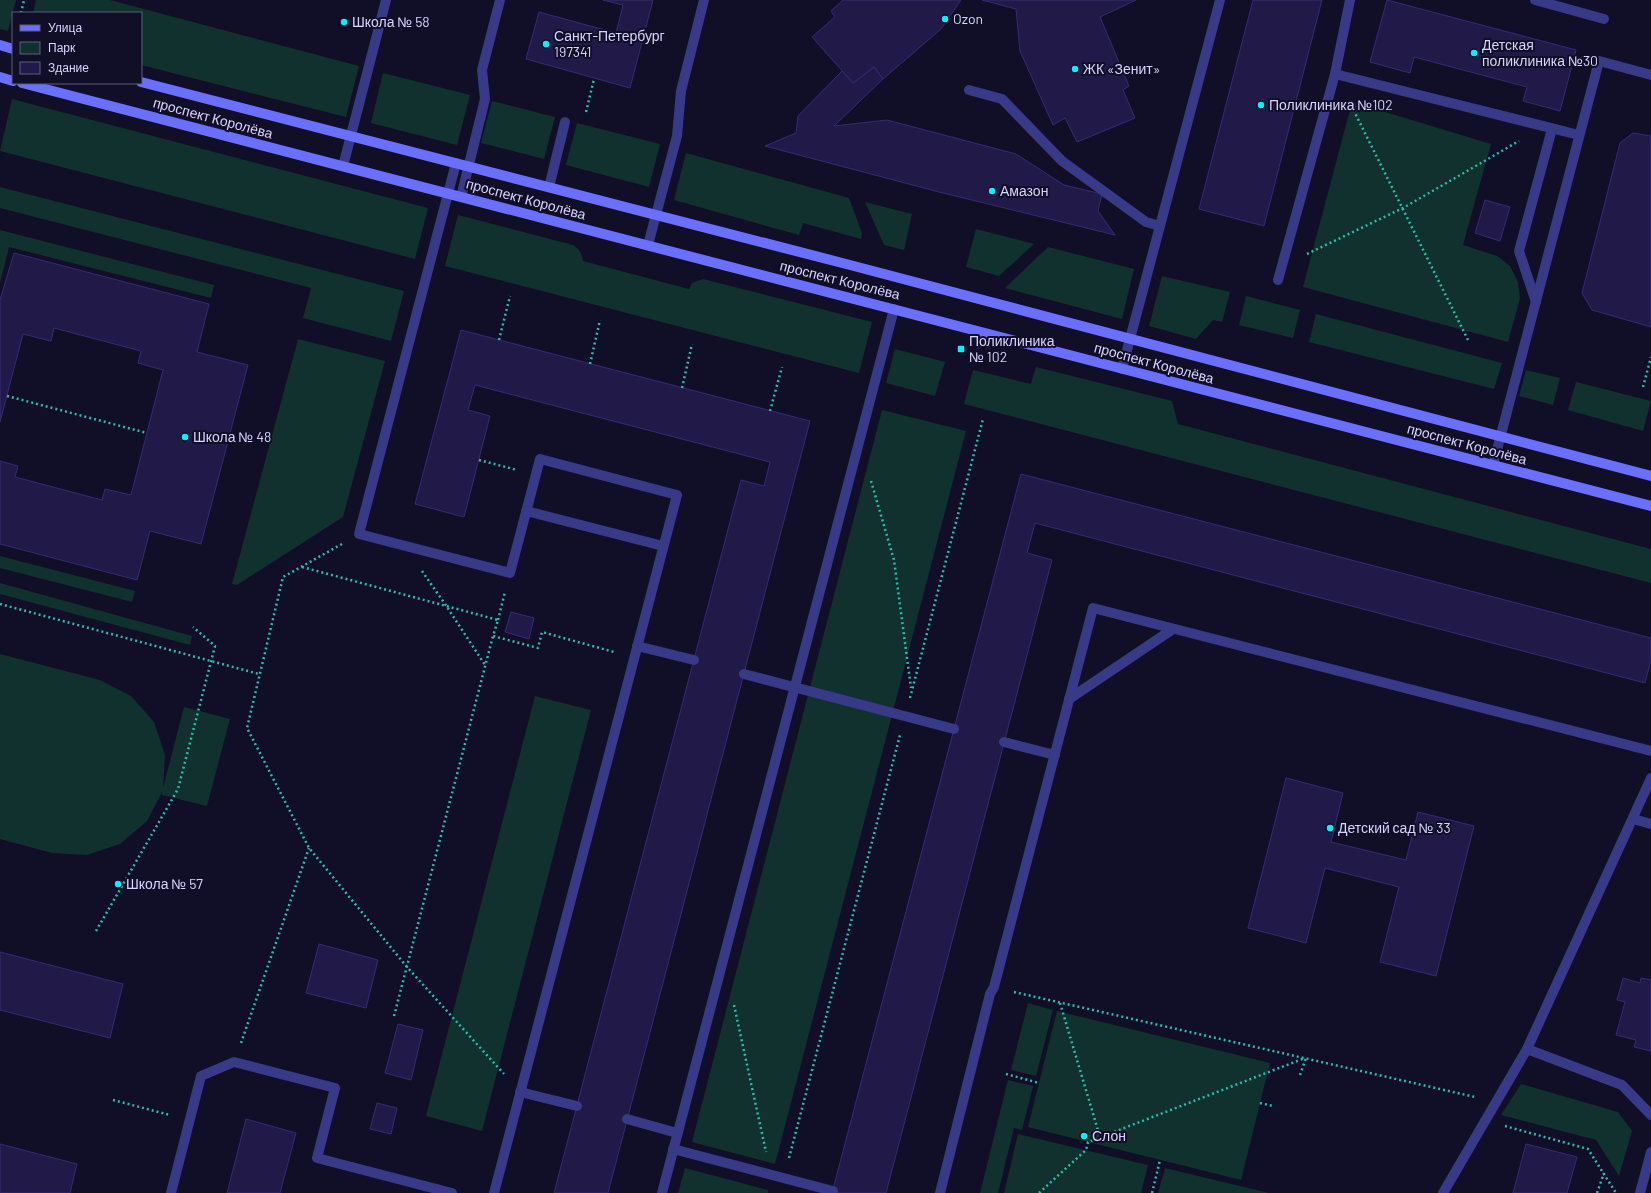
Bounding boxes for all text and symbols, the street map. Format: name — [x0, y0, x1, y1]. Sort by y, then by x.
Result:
place label: Ozon — [953, 10, 983, 27]
legend — [12, 12, 142, 84]
place label: Школа № 58 — [352, 13, 430, 30]
marker: Ozon — [940, 14, 950, 24]
marker: Школа № 58 — [339, 17, 349, 27]
text: Улица — [48, 20, 82, 35]
place label: Санкт-Петербург 197341 — [554, 27, 665, 60]
place label: Детская поликлиника №30 — [1482, 36, 1598, 69]
marker: Санкт-Петербург 197341 — [541, 39, 551, 49]
text: Парк — [48, 40, 76, 55]
marker: Детская поликлиника №30 — [1469, 48, 1479, 58]
text: Здание — [48, 60, 89, 75]
place label: ЖК «Зенит» — [1083, 60, 1160, 77]
marker: ЖК «Зенит» — [1070, 64, 1080, 74]
street label: проспект Королёва — [151, 93, 275, 142]
place label: Поликлиника №102 — [1269, 96, 1393, 113]
marker: Поликлиника №102 — [1256, 100, 1266, 110]
street label: проспект Королёва — [464, 174, 588, 223]
place label: Амазон — [1000, 182, 1048, 199]
marker: Амазон — [987, 186, 997, 196]
street label: проспект Королёва — [778, 256, 902, 303]
place label: Поликлиника № 102 — [969, 332, 1055, 365]
street label: проспект Королёва — [1092, 338, 1216, 387]
marker: Поликлиника № 102 — [956, 344, 966, 354]
street label: проспект Королёва — [1405, 419, 1529, 468]
place label: Школа № 48 — [193, 428, 271, 445]
marker: Школа № 48 — [180, 432, 190, 442]
place label: Детский сад № 33 — [1338, 819, 1451, 836]
marker: Детский сад № 33 — [1325, 823, 1335, 833]
place label: Школа № 57 — [126, 875, 203, 892]
marker: Школа № 57 — [113, 879, 123, 889]
place label: Слон — [1092, 1127, 1126, 1144]
marker: Слон — [1079, 1131, 1089, 1141]

